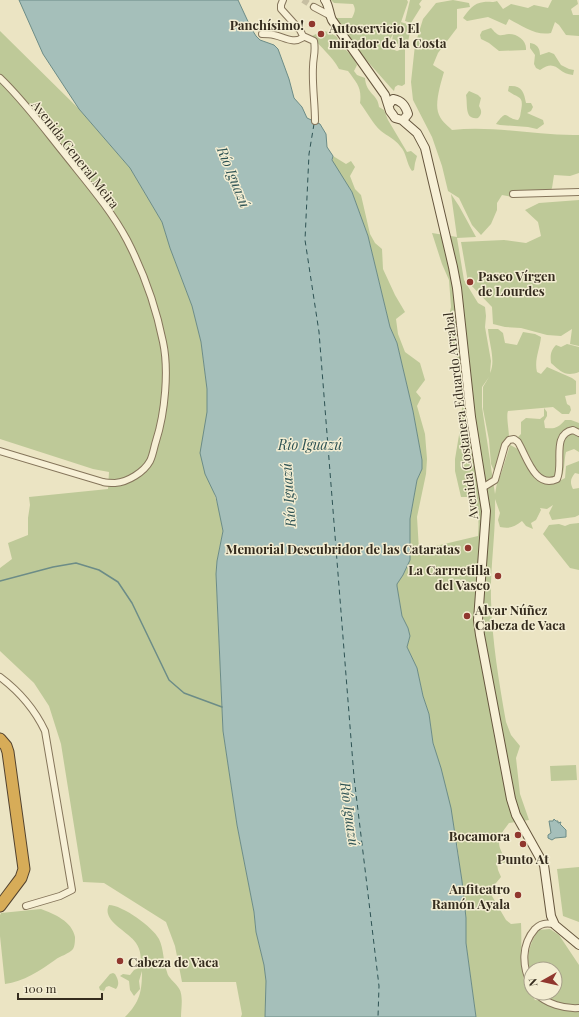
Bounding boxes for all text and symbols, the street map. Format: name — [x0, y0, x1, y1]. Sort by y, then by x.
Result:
place label: Panchísimo! — [230, 16, 304, 33]
marker: Panchísimo! — [307, 19, 317, 29]
place label: Autoservicio El mirador de la Costa — [328, 19, 447, 51]
marker: Autoservicio El mirador de la Costa — [316, 29, 326, 39]
street label: Avenida General Meira — [28, 96, 124, 212]
water label: Río Iguazú — [213, 143, 255, 210]
place label: Paseo Vírgen de Lourdes — [478, 267, 555, 299]
marker: Paseo Vírgen de Lourdes — [465, 277, 475, 287]
street label: Avenida Costanera Eduardo Arrabal — [439, 311, 481, 522]
water label: Rio Iguazú — [277, 435, 342, 454]
water label: Río Iguazú — [276, 462, 300, 529]
place label: Memorial Descubridor de las Cataratas — [226, 540, 460, 557]
marker: Memorial Descubridor de las Cataratas — [463, 543, 473, 553]
place label: La Carrretilla del Vasco — [408, 561, 490, 593]
marker: La Carrretilla del Vasco — [493, 571, 503, 581]
place label: Alvar Núñez Cabeza de Vaca — [474, 601, 566, 633]
marker: Alvar Núñez Cabeza de Vaca — [462, 611, 472, 621]
water label: Río Iguazú — [336, 780, 364, 847]
place label: Bocamora — [449, 827, 510, 844]
marker: Bocamora — [513, 830, 523, 840]
marker: Punto At — [518, 839, 528, 849]
place label: Punto At — [497, 850, 549, 867]
place label: Anfiteatro Ramón Ayala — [432, 880, 510, 912]
marker: Anfiteatro Ramón Ayala — [513, 890, 523, 900]
place label: Cabeza de Vaca — [128, 953, 219, 970]
marker: Cabeza de Vaca — [115, 956, 125, 966]
north arrow — [523, 961, 563, 1001]
scale bar — [18, 975, 102, 1001]
text: N — [525, 977, 541, 987]
text: 100 m — [24, 980, 57, 996]

